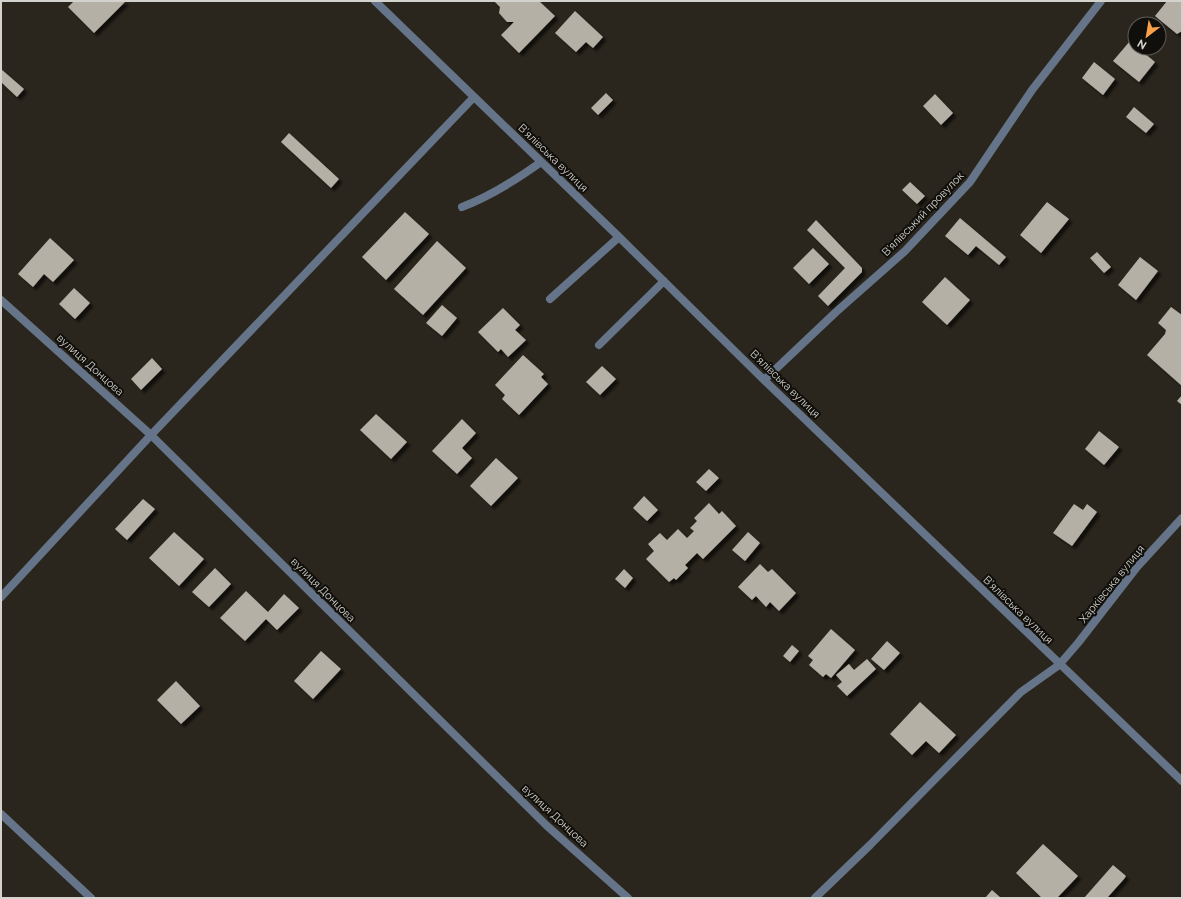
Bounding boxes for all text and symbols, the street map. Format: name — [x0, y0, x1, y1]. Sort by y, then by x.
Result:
north arrow — [1127, 16, 1167, 56]
text: N — [1135, 36, 1149, 52]
street label: В’ялівська вулиця — [515, 121, 591, 195]
street label: В'ялівський провулок — [879, 169, 967, 259]
street label: вулиця Донцова — [54, 332, 126, 398]
street label: В’ялівська вулиця — [747, 347, 823, 421]
street label: Харківська вулиця — [1077, 542, 1147, 626]
street label: вулиця Донцова — [288, 555, 358, 625]
street label: В’ялівська вулиця — [980, 573, 1056, 647]
street label: вулиця Донцова — [519, 782, 591, 850]

